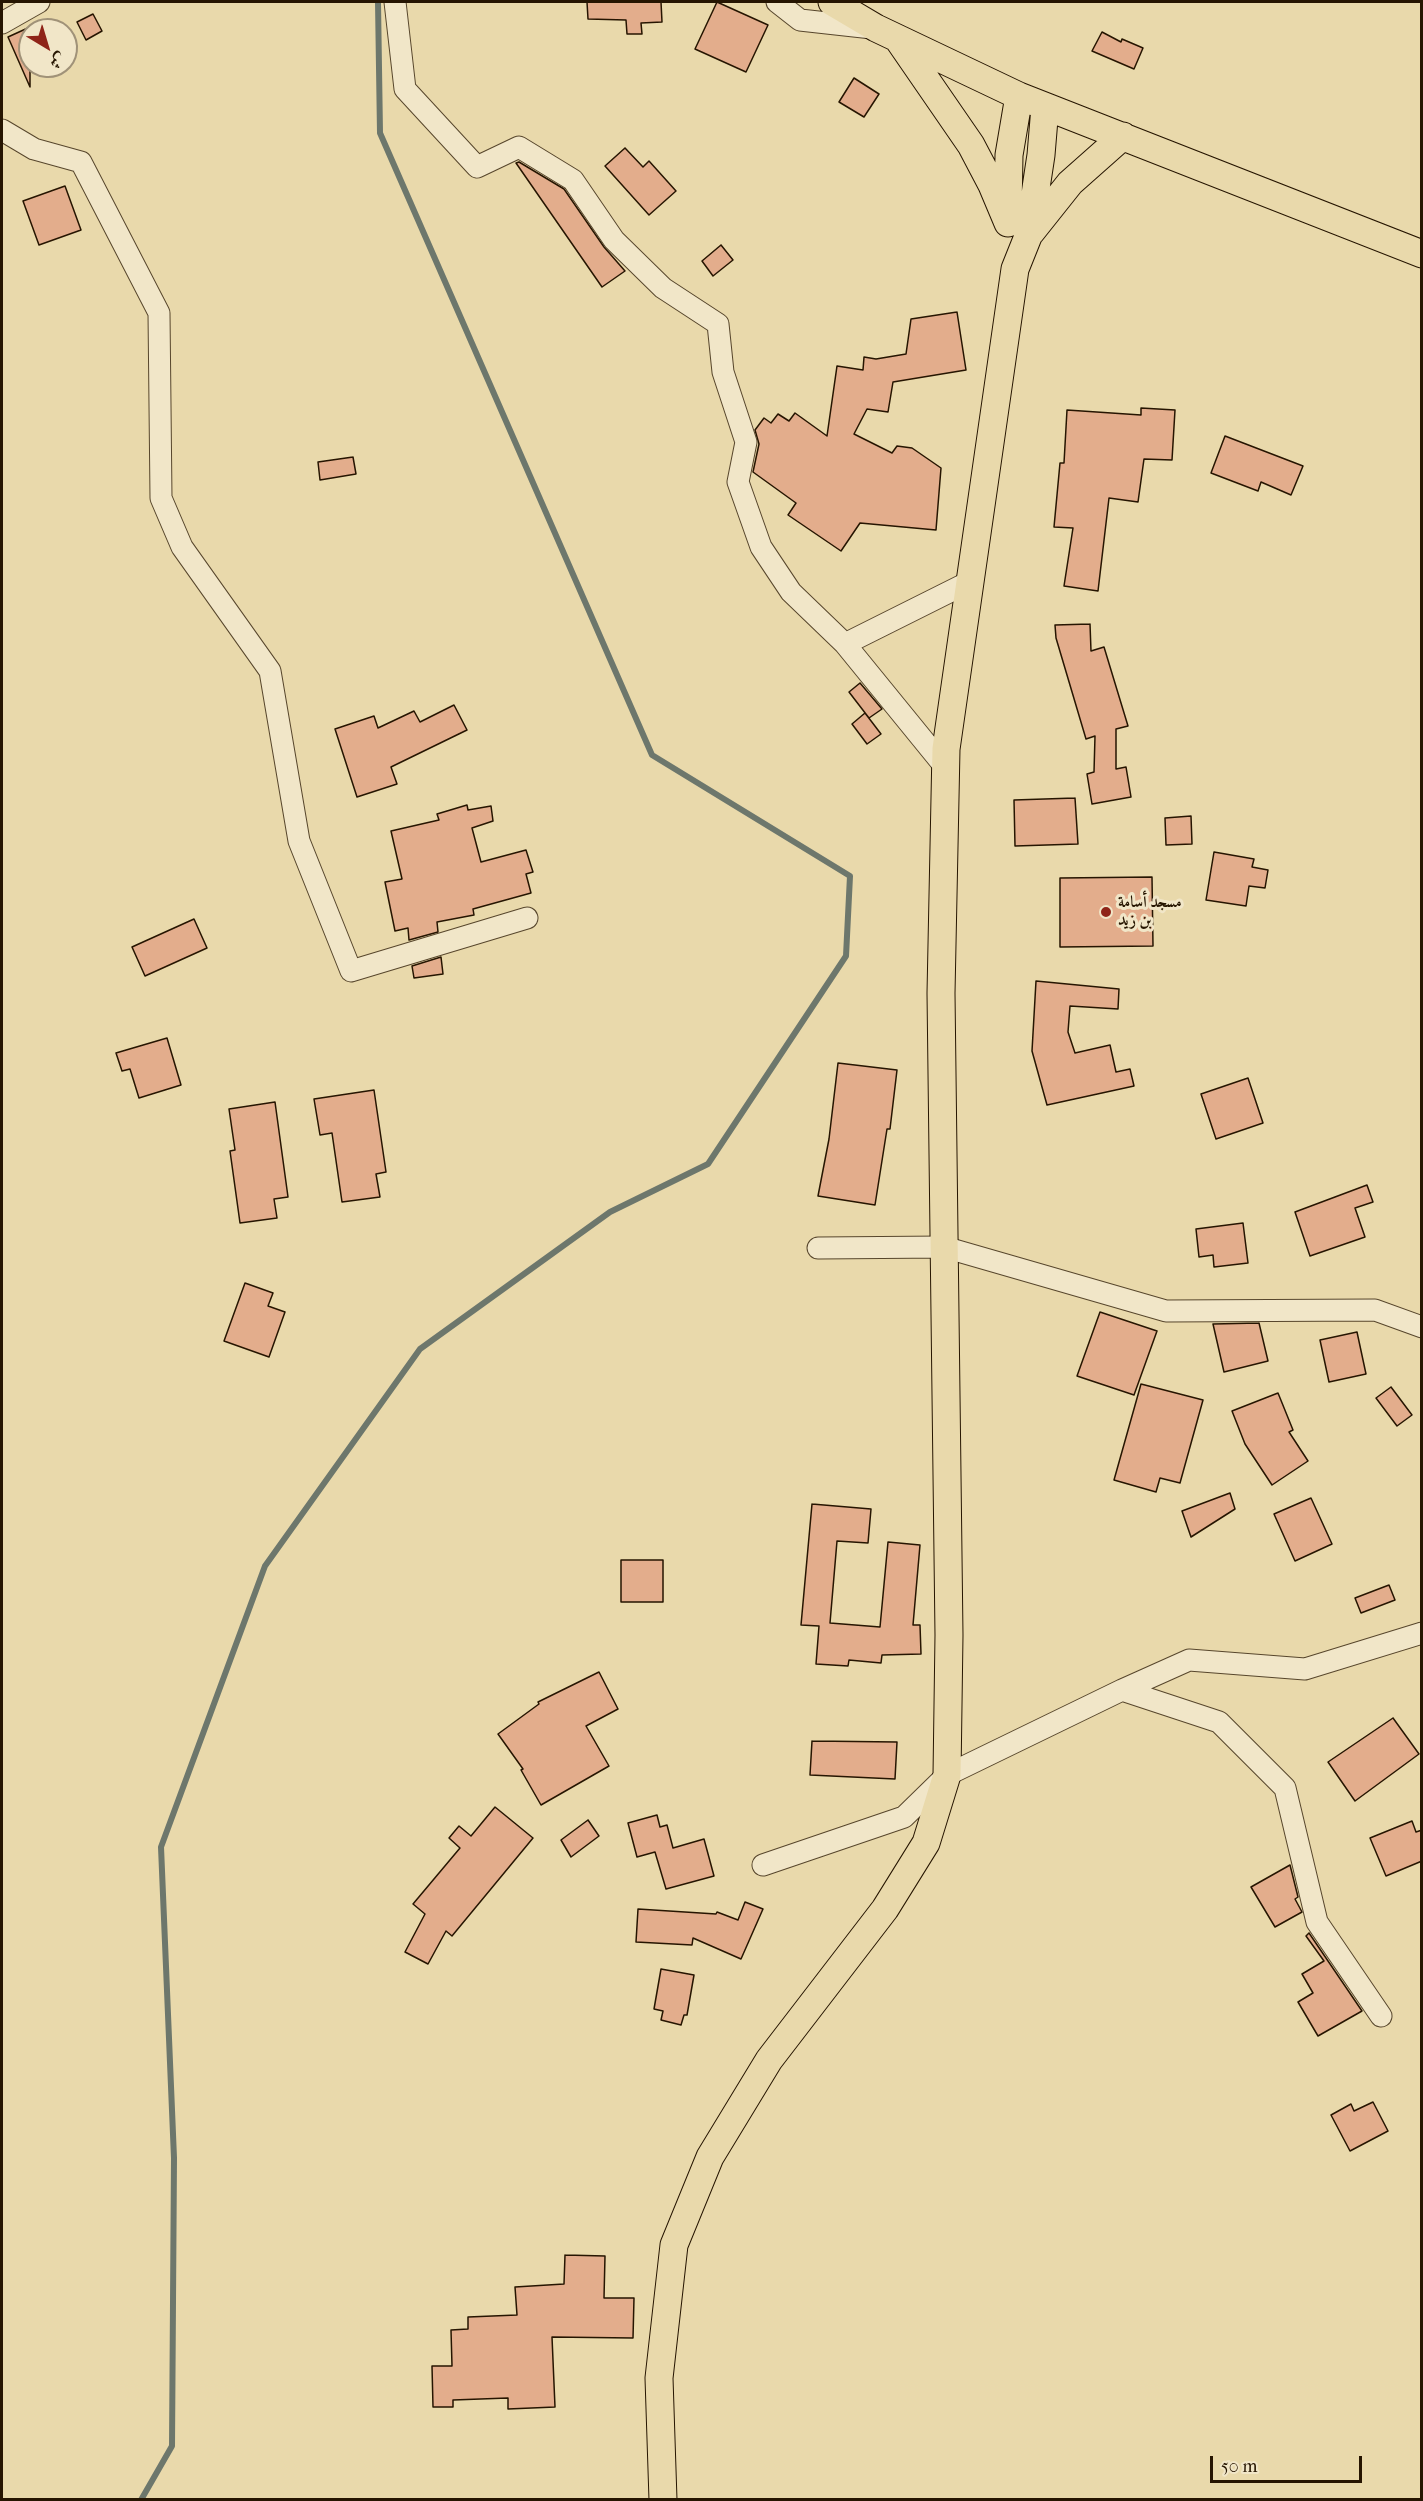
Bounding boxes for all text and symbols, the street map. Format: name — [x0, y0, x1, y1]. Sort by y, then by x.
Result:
north arrow — [18, 18, 78, 78]
text: ش — [46, 49, 70, 73]
place label: مسجد أسامة بن زيد — [1118, 893, 1182, 931]
marker: مسجد أسامة بن زيد — [1099, 905, 1113, 919]
scale bar — [1213, 2444, 1364, 2482]
text: 50 m — [1221, 2456, 1257, 2477]

